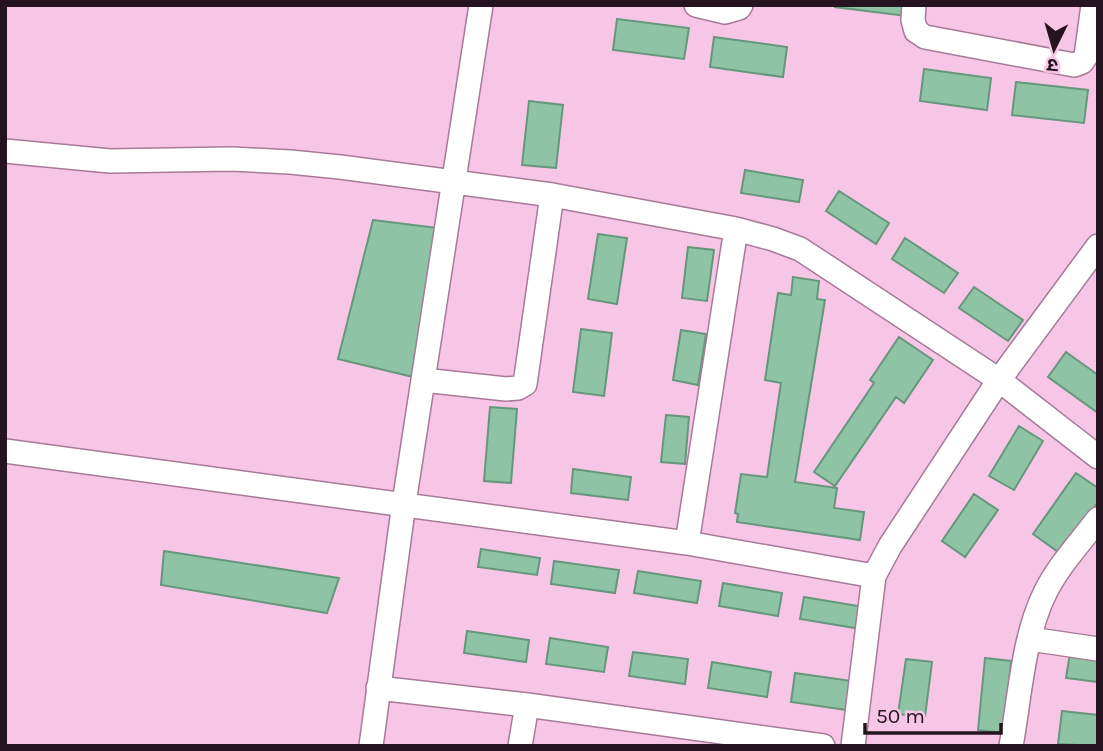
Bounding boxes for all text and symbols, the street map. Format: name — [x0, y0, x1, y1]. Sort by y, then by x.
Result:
north arrow — [1019, 14, 1089, 84]
text: उ — [1045, 53, 1059, 76]
scale bar — [865, 692, 1002, 736]
text: 50 m — [876, 704, 925, 728]

